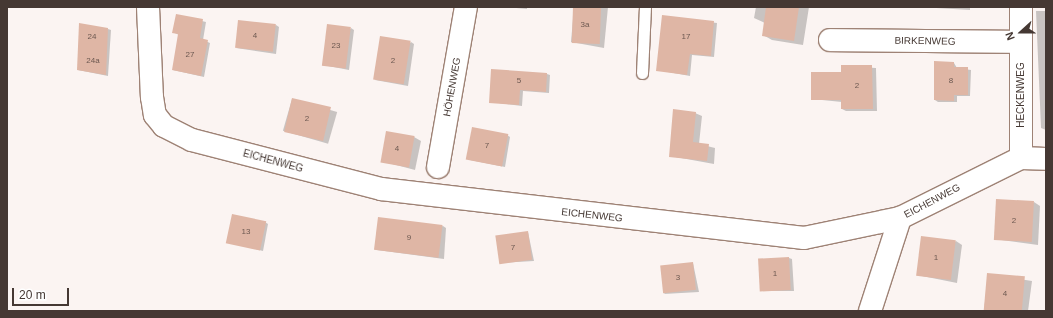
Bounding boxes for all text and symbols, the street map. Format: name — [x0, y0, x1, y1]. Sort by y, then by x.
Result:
north arrow — [1001, 12, 1041, 52]
house number: 3a — [581, 20, 589, 30]
text: N — [1003, 30, 1017, 42]
house number: 4 — [253, 31, 257, 41]
house number: 24 — [88, 32, 96, 42]
house number: 17 — [682, 32, 690, 42]
street label: BIRKENWEG — [894, 34, 956, 48]
house number: 23 — [332, 41, 340, 51]
house number: 27 — [186, 50, 194, 60]
house number: 24a — [86, 56, 100, 66]
house number: 2 — [391, 56, 395, 66]
street label: HÖHENWEG — [441, 56, 463, 118]
street label: HECKENWEG — [1015, 62, 1027, 128]
house number: 5 — [517, 76, 521, 86]
house number: 8 — [949, 76, 953, 86]
house number: 2 — [855, 81, 859, 91]
house number: 2 — [305, 114, 309, 124]
house number: 7 — [485, 141, 489, 151]
house number: 4 — [395, 144, 399, 154]
street label: EICHENWEG — [242, 147, 304, 175]
street label: EICHENWEG — [902, 181, 962, 221]
street label: EICHENWEG — [561, 206, 623, 224]
house number: 2 — [1012, 216, 1016, 226]
house number: 13 — [242, 227, 250, 237]
house number: 9 — [407, 233, 411, 243]
house number: 7 — [511, 243, 515, 253]
house number: 1 — [934, 253, 938, 263]
house number: 1 — [773, 269, 777, 279]
house number: 3 — [676, 273, 680, 283]
scale bar — [14, 280, 71, 306]
text: 20 m — [19, 288, 46, 302]
house number: 4 — [1003, 289, 1007, 299]

